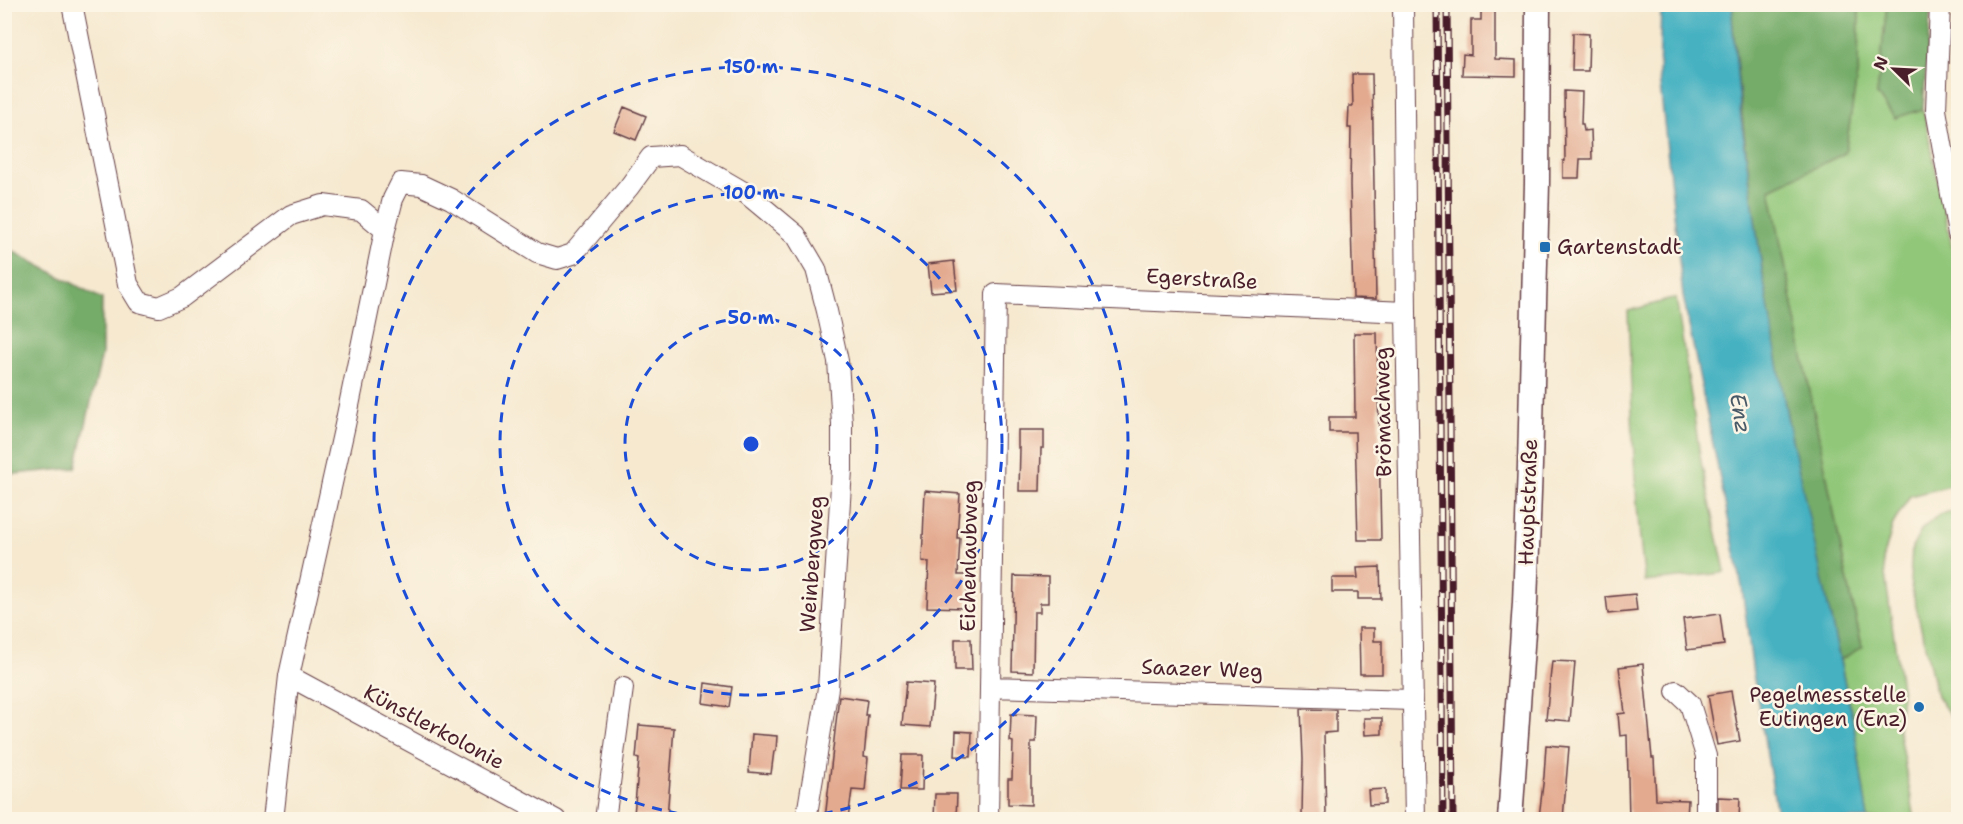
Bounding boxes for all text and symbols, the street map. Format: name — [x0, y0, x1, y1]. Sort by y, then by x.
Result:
north arrow — [1864, 39, 1924, 99]
text: N — [1869, 53, 1893, 73]
text: 150 m — [724, 55, 779, 79]
text: 100 m — [723, 181, 779, 205]
place label: Gartenstadt — [1557, 233, 1682, 261]
marker: Gartenstadt — [1538, 240, 1552, 254]
street label: Egerstraße — [1145, 262, 1259, 296]
text: 50 m — [728, 306, 775, 330]
street label: Brömachweg — [1368, 347, 1398, 477]
water label: Enz — [1723, 391, 1758, 435]
centre of rings — [741, 434, 761, 454]
street label: Hauptstraße — [1512, 438, 1544, 566]
street label: Eichenlaubweg — [954, 480, 984, 632]
street label: Weinbergweg — [793, 495, 831, 633]
street label: Saazer Weg — [1141, 653, 1263, 685]
street label: Künstlerkolonie — [359, 678, 509, 776]
place label: Pegelmessstelle Eutingen (Enz) — [1749, 681, 1907, 733]
marker: Pegelmessstelle Eutingen (Enz) — [1912, 700, 1926, 714]

